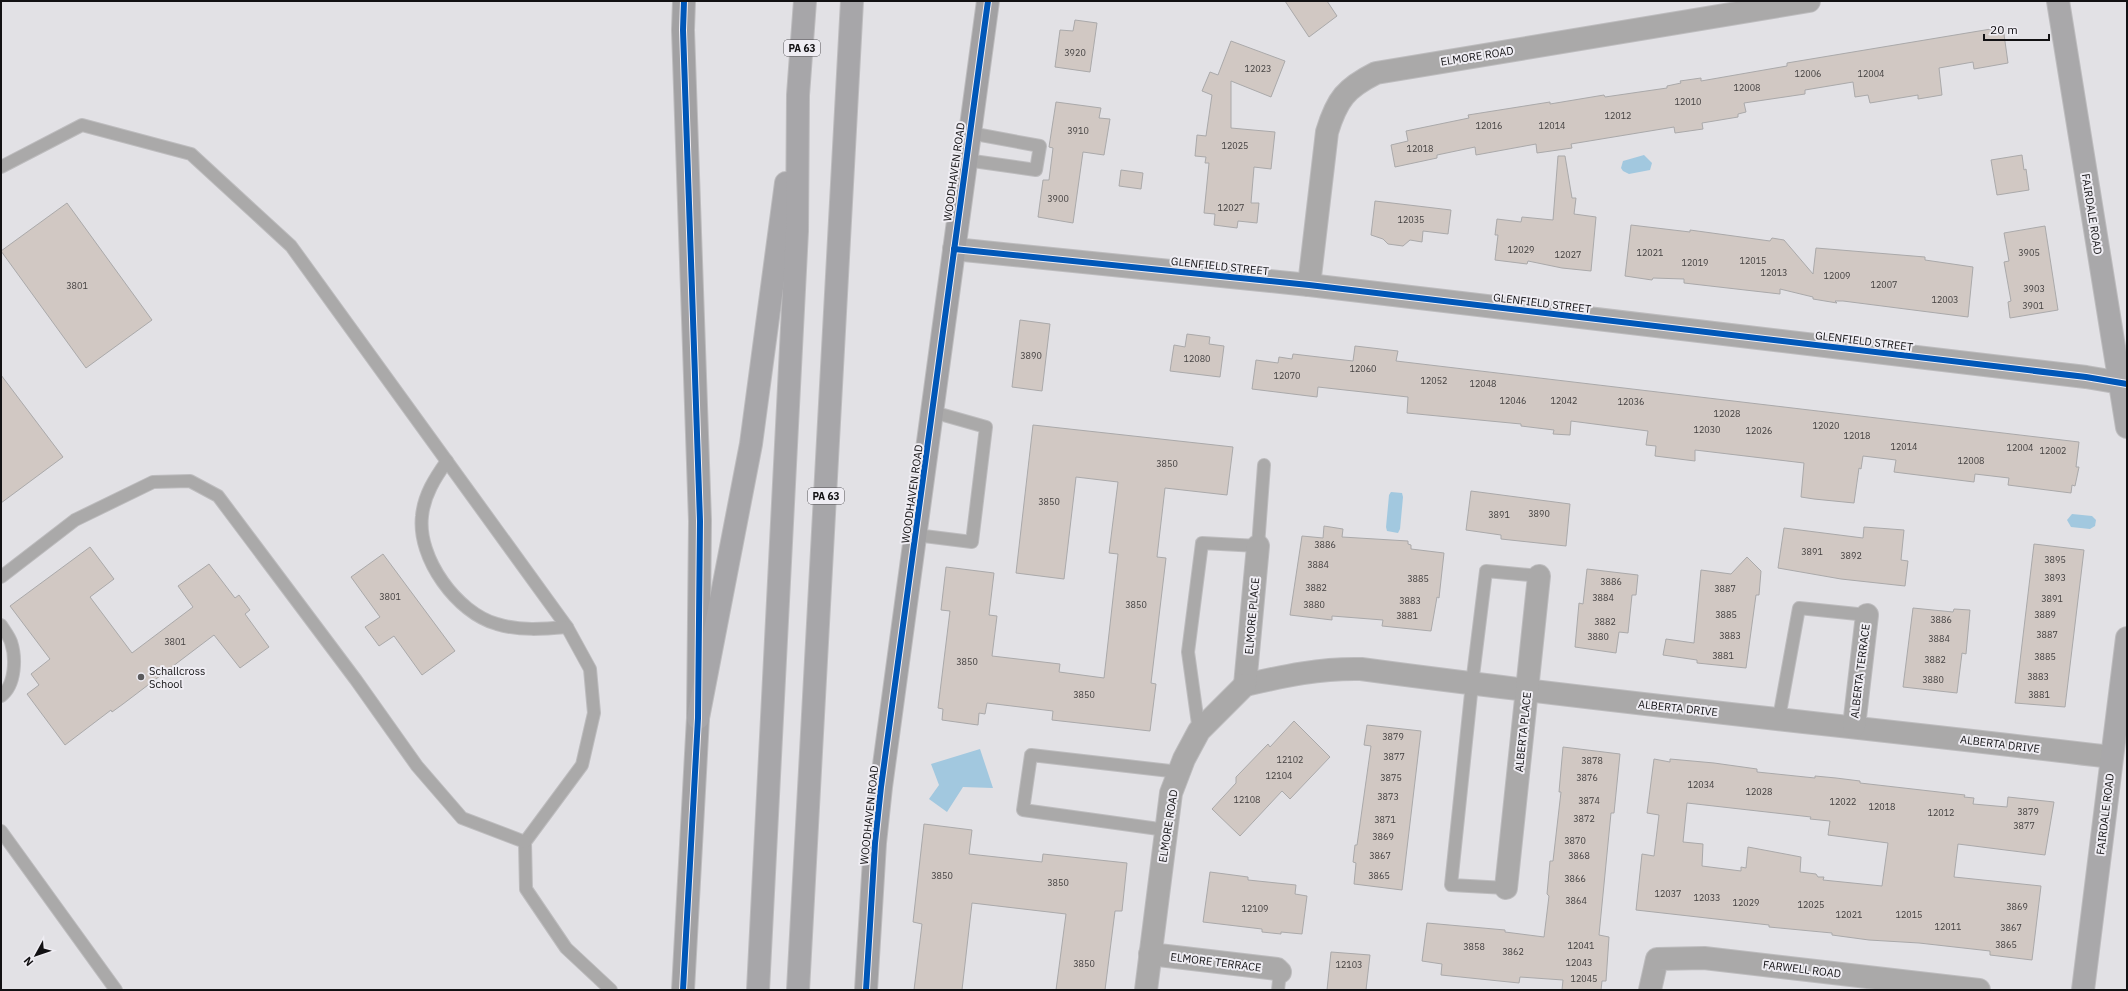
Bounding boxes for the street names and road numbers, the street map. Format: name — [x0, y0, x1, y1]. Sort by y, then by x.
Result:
road number: PA 63 — [784, 40, 820, 56]
street label: ELMORE ROAD — [1440, 43, 1514, 69]
street label: WOODHAVEN ROAD — [940, 122, 968, 222]
street label: FAIRDALE ROAD — [2079, 172, 2105, 256]
street label: GLENFIELD STREET — [1170, 254, 1270, 278]
street label: GLENFIELD STREET — [1492, 290, 1592, 316]
street label: GLENFIELD STREET — [1814, 328, 1914, 354]
street label: WOODHAVEN ROAD — [898, 444, 926, 544]
road number: PA 63 — [808, 488, 844, 504]
street label: ELMORE PLACE — [1242, 577, 1262, 655]
street label: ALBERTA TERRACE — [1847, 623, 1873, 719]
street label: ALBERTA PLACE — [1512, 691, 1534, 773]
street label: ALBERTA DRIVE — [1637, 697, 1719, 719]
street label: ALBERTA DRIVE — [1959, 732, 2041, 756]
street label: WOODHAVEN ROAD — [857, 765, 881, 865]
street label: FAIRDALE ROAD — [2093, 772, 2117, 856]
street label: ELMORE ROAD — [1155, 789, 1181, 863]
street label: ELMORE TERRACE — [1170, 949, 1262, 975]
street label: FARWELL ROAD — [1762, 957, 1842, 981]

